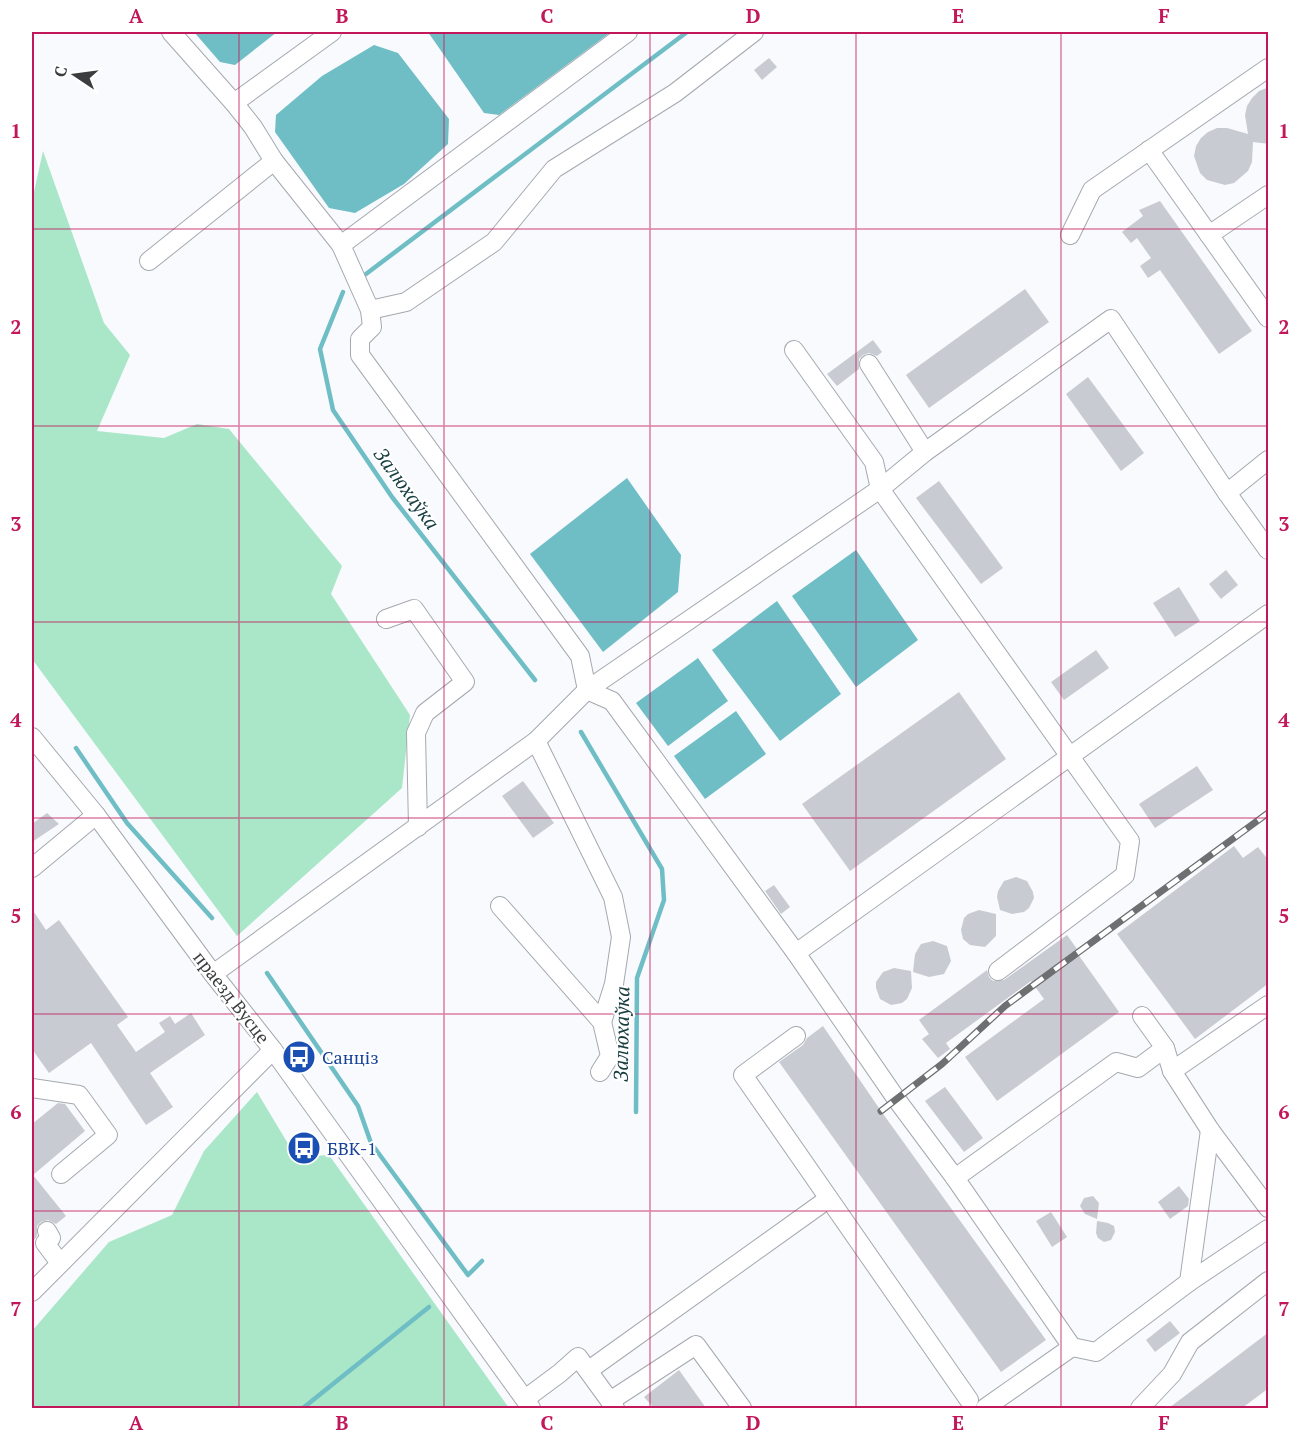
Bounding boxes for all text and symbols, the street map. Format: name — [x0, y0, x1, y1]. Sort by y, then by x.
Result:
text: A — [129, 2, 144, 29]
text: B — [336, 2, 349, 29]
text: C — [540, 2, 554, 29]
text: D — [746, 2, 760, 29]
text: E — [952, 2, 964, 29]
text: F — [1158, 2, 1170, 29]
north arrow — [45, 45, 105, 105]
text: С — [48, 64, 72, 79]
text: 1 — [10, 117, 22, 144]
text: 1 — [1278, 117, 1290, 144]
text: 2 — [10, 313, 22, 340]
text: 2 — [1278, 313, 1290, 340]
water label: Залюхаўка — [368, 441, 446, 535]
text: 3 — [10, 510, 22, 537]
text: 3 — [1278, 510, 1290, 537]
text: 4 — [10, 706, 22, 733]
text: 4 — [1278, 706, 1290, 733]
text: 5 — [10, 902, 22, 929]
text: 5 — [1278, 902, 1290, 929]
street label: праезд Вусце — [188, 946, 276, 1048]
water label: Залюхаўка — [607, 986, 635, 1082]
bus stop icon: Санціз — [281, 1039, 317, 1075]
place label: Санціз — [322, 1045, 379, 1069]
text: 6 — [10, 1098, 22, 1125]
text: 6 — [1278, 1098, 1290, 1125]
bus stop icon: БВК-1 — [286, 1130, 322, 1166]
place label: БВК-1 — [327, 1136, 377, 1160]
text: 7 — [10, 1295, 22, 1322]
text: 7 — [1278, 1295, 1290, 1322]
text: A — [129, 1409, 144, 1436]
text: B — [336, 1409, 349, 1436]
text: C — [540, 1409, 554, 1436]
text: D — [746, 1409, 760, 1436]
text: E — [952, 1409, 964, 1436]
text: F — [1158, 1409, 1170, 1436]

